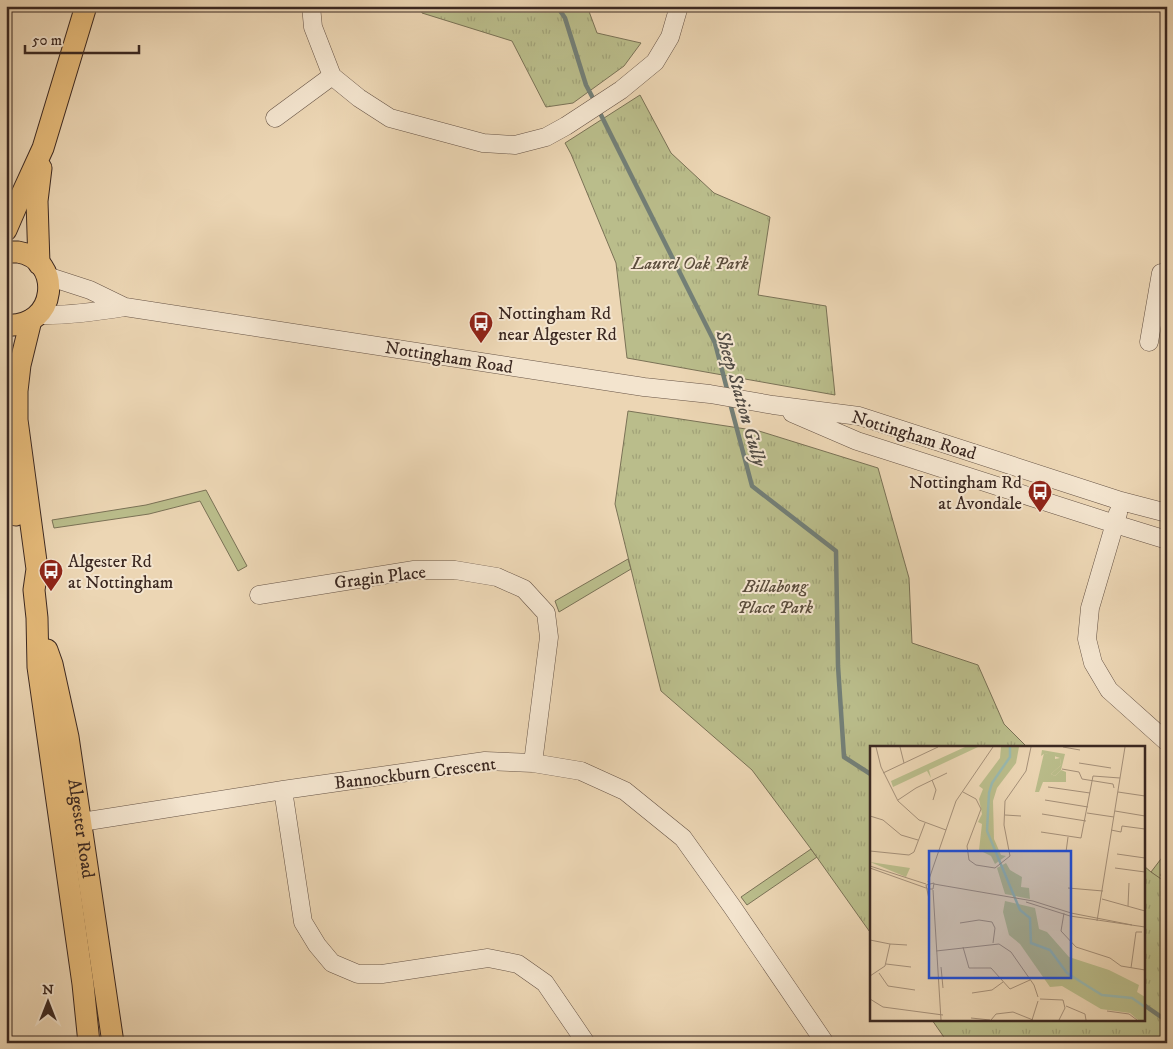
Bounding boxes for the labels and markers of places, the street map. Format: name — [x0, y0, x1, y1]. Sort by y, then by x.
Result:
place label: Nottingham Rd near Algester Rd — [498, 303, 617, 346]
bus stop icon: Nottingham Rd near Algester Rd — [468, 310, 494, 344]
place label: Nottingham Rd at Avondale — [909, 472, 1022, 515]
bus stop icon: Nottingham Rd at Avondale — [1027, 479, 1053, 513]
place label: Algester Rd at Nottingham — [68, 551, 173, 594]
bus stop icon: Algester Rd at Nottingham — [38, 558, 64, 592]

